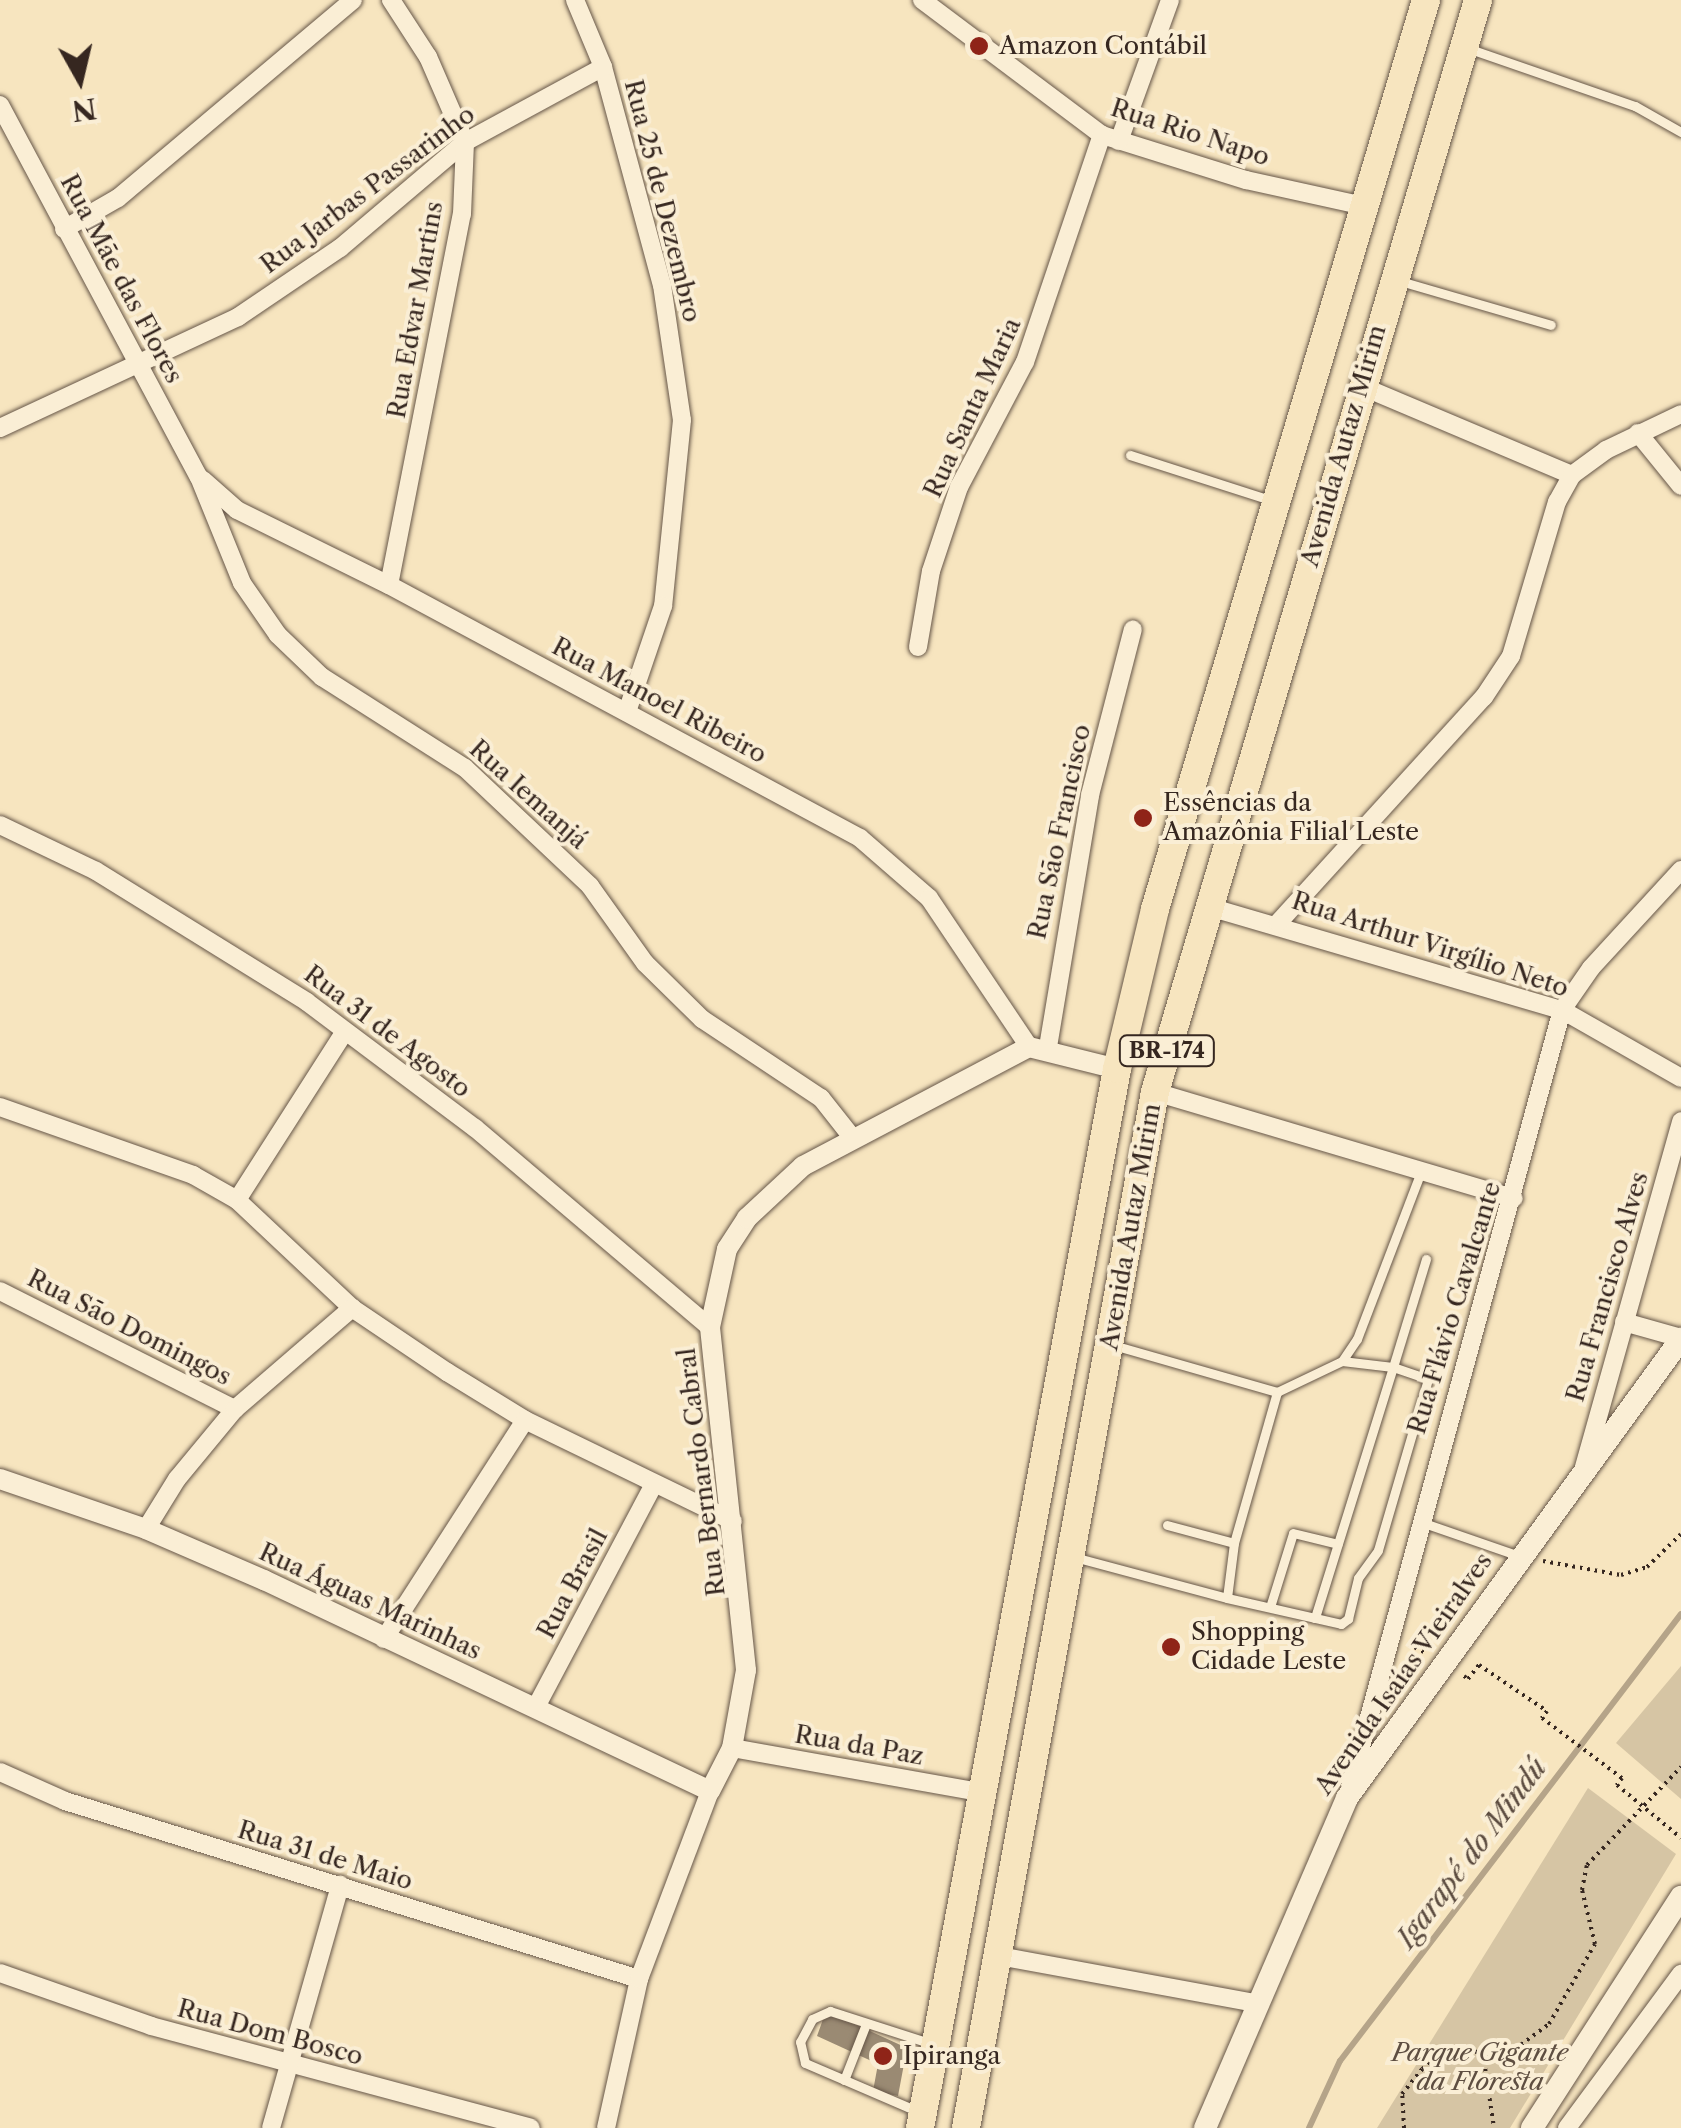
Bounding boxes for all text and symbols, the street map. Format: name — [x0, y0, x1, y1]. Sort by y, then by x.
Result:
north arrow — [30, 30, 130, 130]
place label: Amazon Contábil — [999, 31, 1207, 61]
marker: Amazon Contábil — [968, 35, 990, 57]
street label: Rua 25 de Dezembro — [617, 77, 707, 325]
text: N — [70, 91, 99, 128]
street label: Rua Rio Napo — [1107, 93, 1273, 173]
street label: Rua Jarbas Passarinho — [255, 100, 481, 280]
street label: Rua Mãe das Flores — [53, 169, 189, 389]
street label: Rua Edvar Martins — [382, 199, 450, 421]
street label: Rua Santa Maria — [918, 313, 1028, 503]
street label: Avenida Autaz Mirim — [1295, 321, 1393, 571]
street label: Rua Manoel Ribeiro — [546, 632, 772, 770]
street label: Rua São Francisco — [1023, 722, 1097, 942]
street label: Rua Iemanjá — [463, 734, 593, 856]
place label: Essências da Amazônia Filial Leste — [1163, 789, 1419, 848]
marker: Essências da Amazônia Filial Leste — [1132, 807, 1154, 829]
street label: Rua Arthur Virgílio Neto — [1287, 886, 1573, 1004]
street label: Rua 31 de Agosto — [297, 959, 477, 1105]
road number: BR-174 — [1117, 1034, 1217, 1068]
street label: Avenida Autaz Mirim — [1094, 1101, 1168, 1353]
street label: Rua Francisco Alves — [1561, 1168, 1655, 1406]
street label: Rua Flávio Cavalcante — [1402, 1178, 1508, 1438]
street label: Rua São Domingos — [22, 1264, 236, 1392]
street label: Rua Bernardo Cabral — [672, 1346, 732, 1598]
street label: Rua Brasil — [531, 1524, 615, 1644]
street label: Rua Águas Marinhas — [254, 1537, 486, 1667]
street label: Avenida Isaías Vieiralves — [1309, 1547, 1499, 1801]
place label: Shopping Cidade Leste — [1191, 1618, 1346, 1677]
marker: Shopping Cidade Leste — [1160, 1636, 1182, 1658]
street label: Rua da Paz — [792, 1720, 926, 1772]
water label: Igarapé do Mindú — [1389, 1752, 1553, 1954]
street label: Rua 31 de Maio — [234, 1815, 416, 1897]
street label: Rua Dom Bosco — [174, 1994, 366, 2072]
park label: Parque Gigante da Floresta — [1392, 2039, 1568, 2098]
place label: Ipiranga — [903, 2041, 1001, 2071]
marker: Ipiranga — [872, 2045, 894, 2067]

